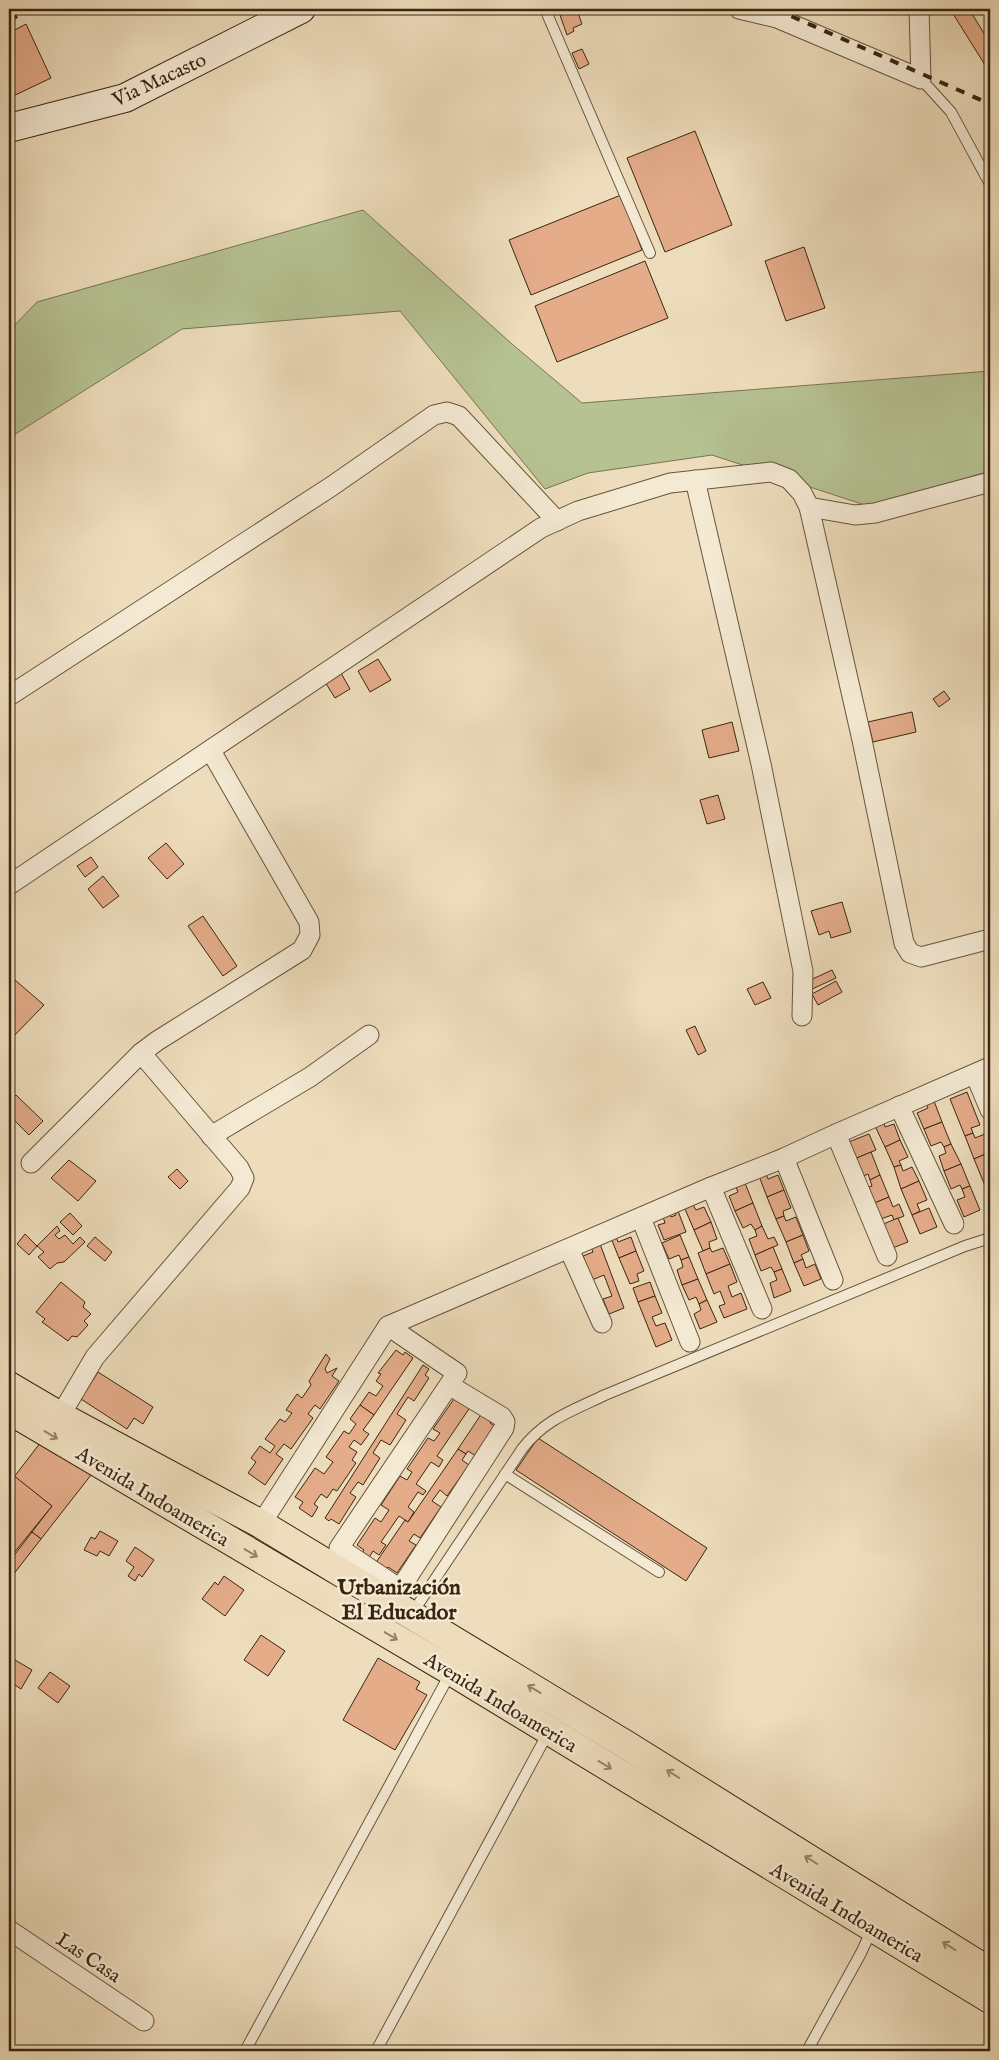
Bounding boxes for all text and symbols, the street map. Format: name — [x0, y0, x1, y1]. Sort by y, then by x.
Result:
street label: Via Macasto — [108, 48, 211, 113]
one-way arrow — [43, 1431, 57, 1441]
street label: Avenida Indoamerica — [70, 1441, 234, 1553]
one-way arrow — [243, 1549, 257, 1559]
district label: Urbanización El Educador — [336, 1574, 461, 1627]
one-way arrow — [383, 1631, 397, 1641]
street label: Avenida Indoamerica — [418, 1647, 582, 1759]
one-way arrow — [528, 1684, 542, 1694]
one-way arrow — [598, 1760, 612, 1770]
one-way arrow — [666, 1769, 680, 1779]
one-way arrow — [804, 1854, 818, 1865]
street label: Avenida Indoamerica — [764, 1857, 928, 1969]
street label: Las Casa — [51, 1928, 126, 1989]
one-way arrow — [942, 1940, 956, 1950]

